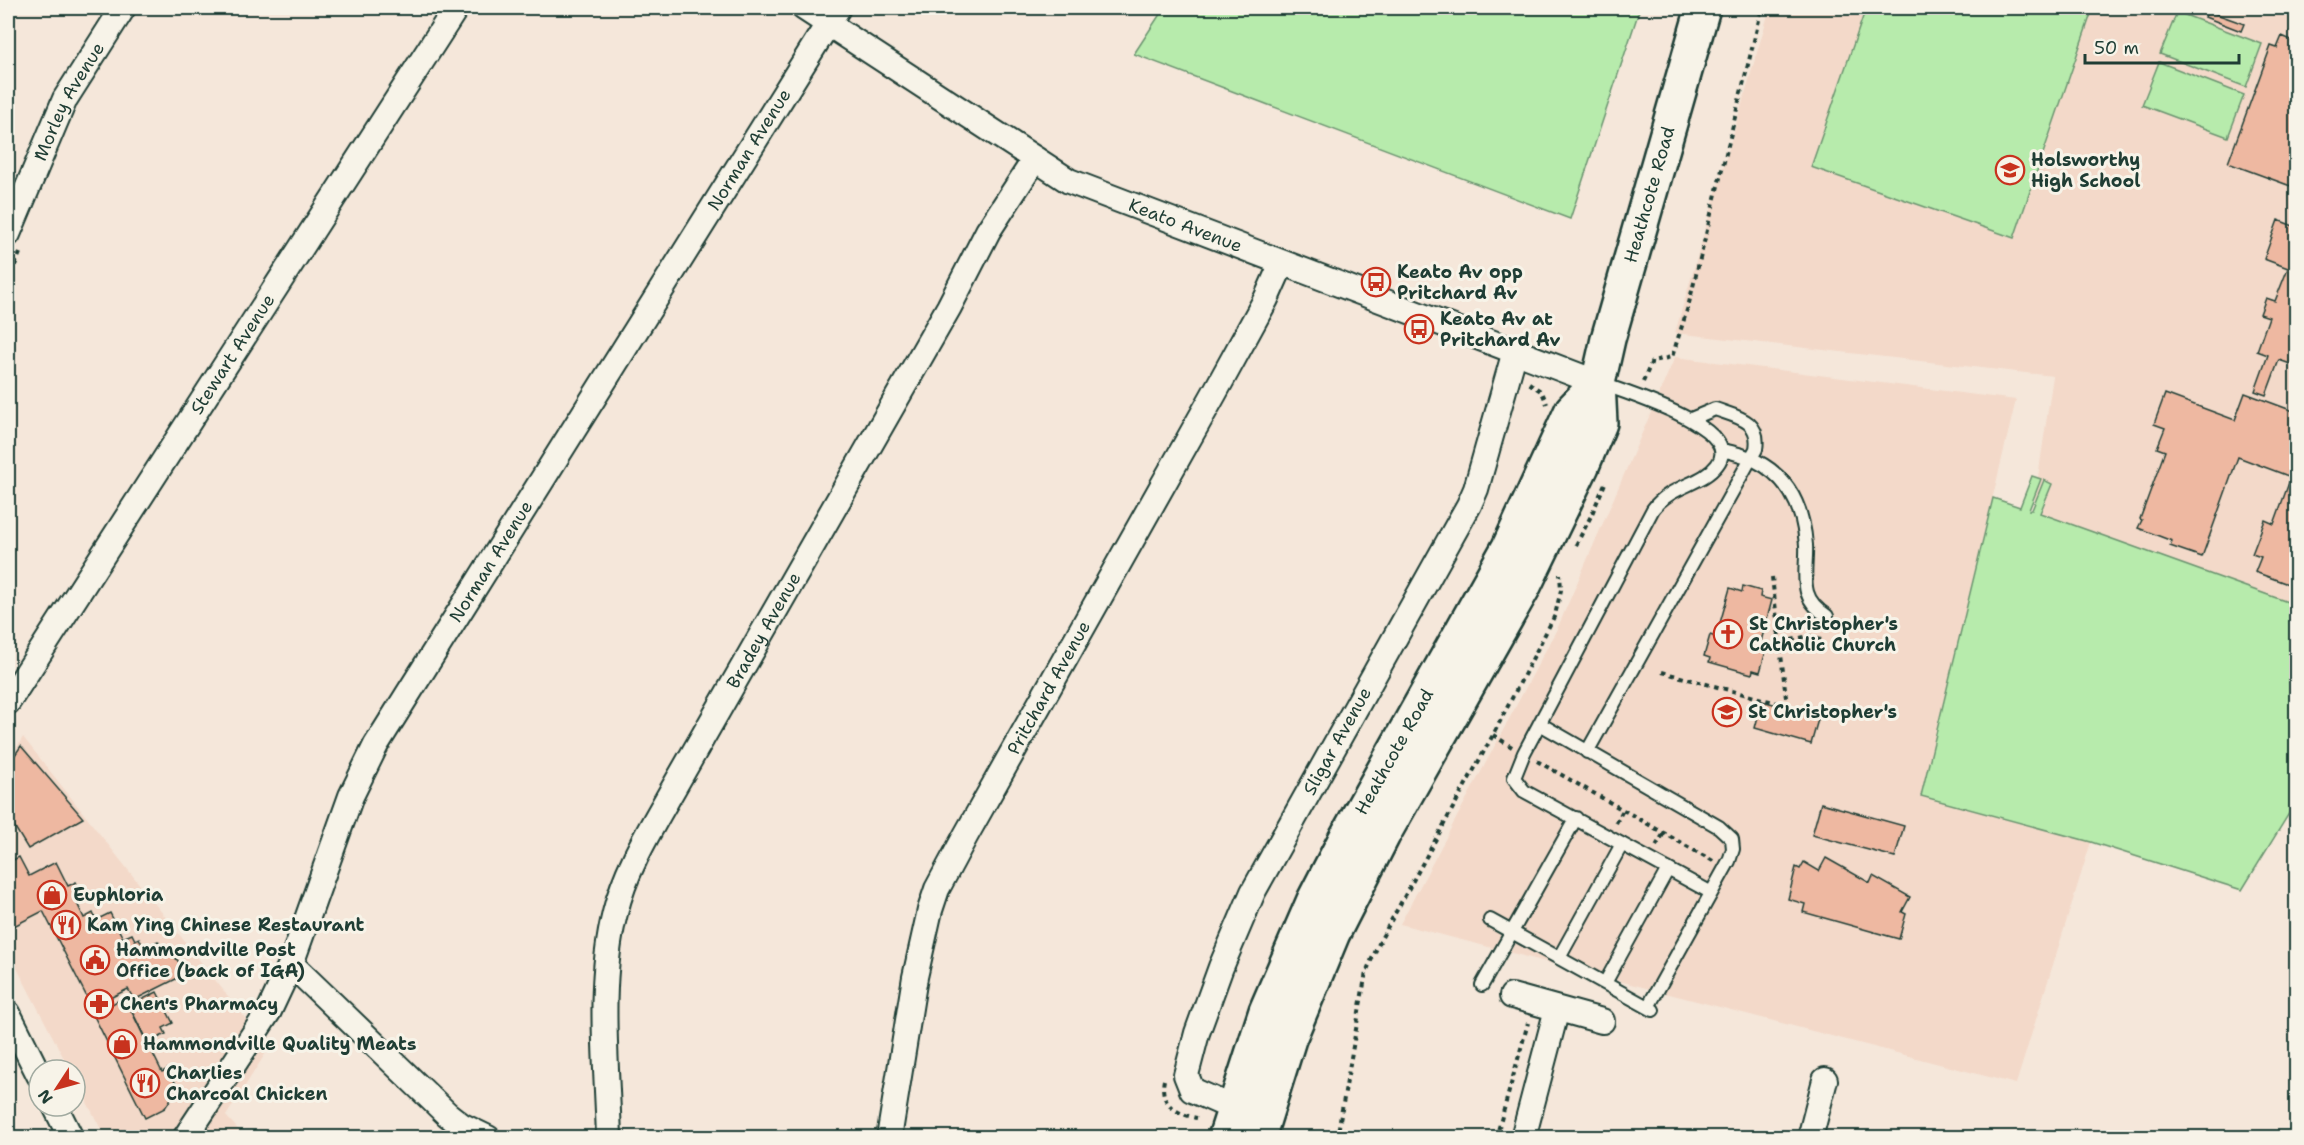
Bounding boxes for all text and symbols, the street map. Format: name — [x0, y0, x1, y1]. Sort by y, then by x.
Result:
scale bar — [2085, 27, 2240, 65]
text: 50 m — [2094, 36, 2139, 60]
street label: Morley Avenue — [28, 38, 110, 165]
street label: Norman Avenue — [702, 84, 796, 215]
street label: Heathcote Road — [1618, 124, 1680, 266]
place label: Holsworthy High School — [2031, 148, 2140, 193]
school or university icon: Holsworthy High School — [1994, 154, 2026, 186]
street label: Keato Avenue — [1125, 193, 1246, 258]
place label: Keato Av opp Pritchard Av — [1397, 260, 1523, 305]
bus stop icon: Keato Av opp Pritchard Av — [1360, 266, 1392, 298]
street label: Stewart Avenue — [185, 289, 280, 419]
place label: Keato Av at Pritchard Av — [1440, 307, 1561, 352]
bus stop icon: Keato Av at Pritchard Av — [1403, 313, 1435, 345]
street label: Norman Avenue — [444, 496, 538, 627]
street label: Bradey Avenue — [721, 568, 807, 693]
place label: St Christopher's Catholic Church — [1749, 612, 1898, 657]
street label: Pritchard Avenue — [1002, 617, 1096, 759]
church icon: St Christopher's Catholic Church — [1712, 618, 1744, 650]
street label: Sligar Avenue — [1297, 683, 1377, 799]
street label: Heathcote Road — [1349, 684, 1439, 819]
school or university icon: St Christopher's — [1711, 696, 1743, 728]
place label: St Christopher's — [1748, 700, 1897, 724]
shop icon: Euphloria — [36, 879, 68, 911]
place label: Euphloria — [73, 883, 164, 907]
restaurant icon: Kam Ying Chinese Restaurant — [50, 909, 82, 941]
place label: Kam Ying Chinese Restaurant — [87, 913, 365, 937]
place label: Hammondville Post Office (back of IGA) — [116, 938, 305, 983]
public building icon: Hammondville Post Office (back of IGA) — [79, 944, 111, 976]
pharmacy icon: Chen's Pharmacy — [83, 988, 115, 1020]
place label: Chen's Pharmacy — [120, 992, 278, 1016]
shop icon: Hammondville Quality Meats — [106, 1028, 138, 1060]
place label: Hammondville Quality Meats — [143, 1032, 416, 1056]
north arrow — [27, 1058, 87, 1118]
place label: Charlies Charcoal Chicken — [166, 1061, 327, 1106]
restaurant icon: Charlies Charcoal Chicken — [129, 1067, 161, 1099]
text: N — [33, 1085, 57, 1108]

